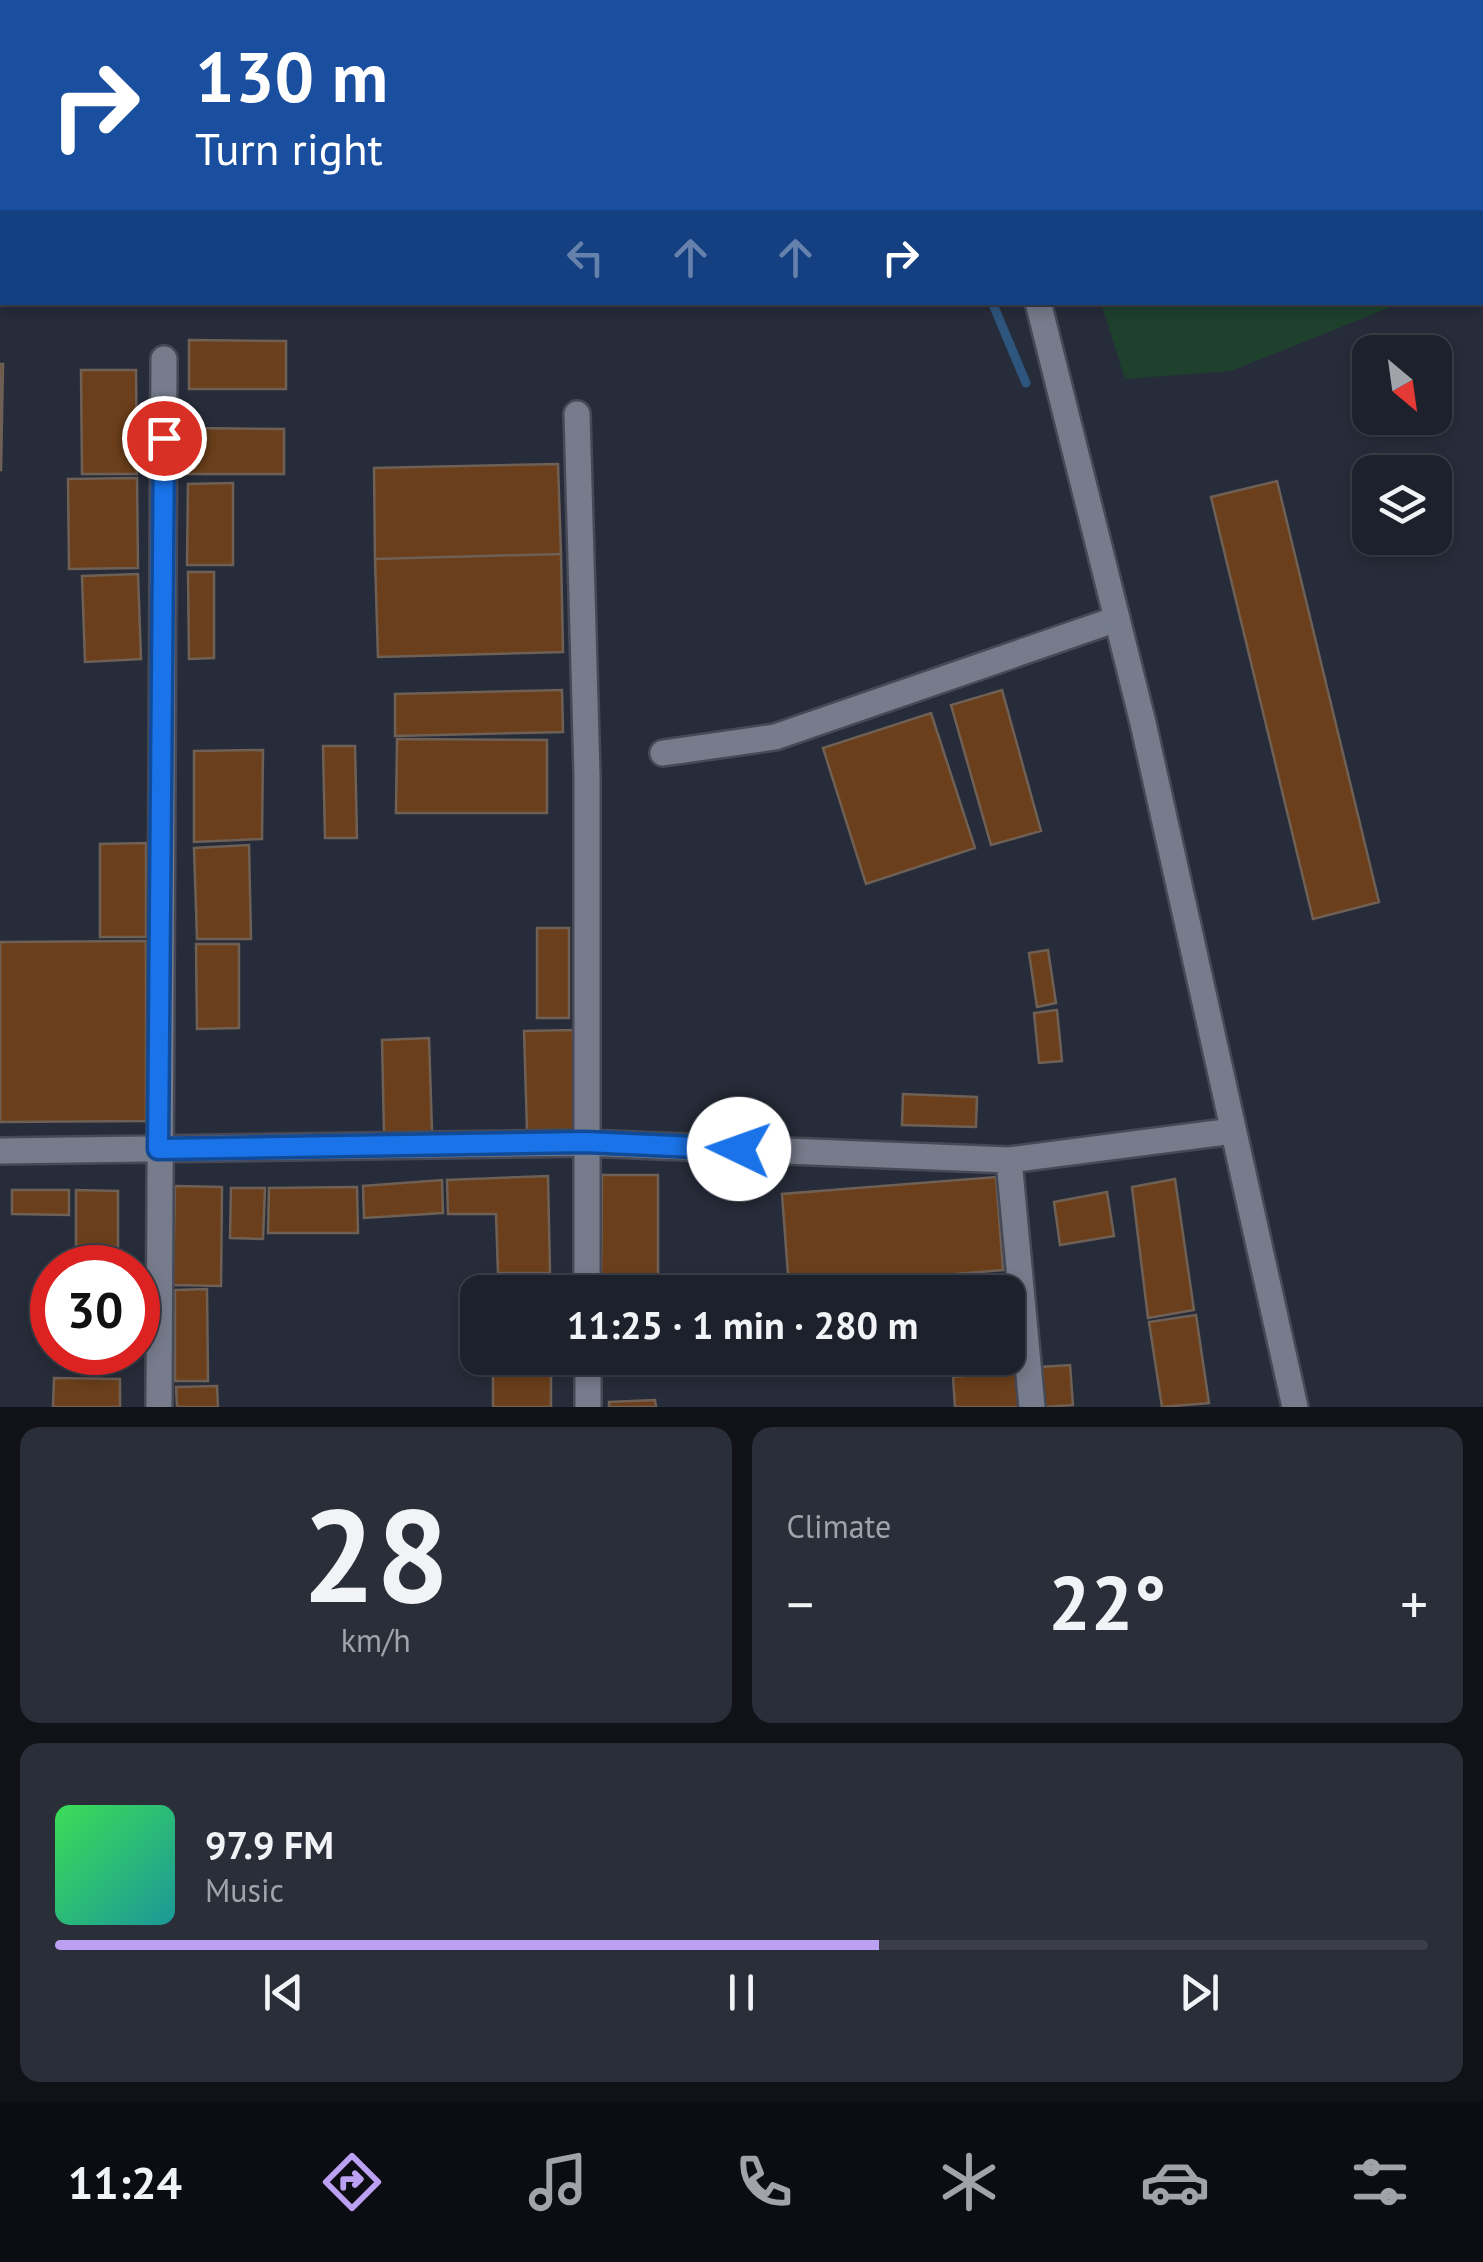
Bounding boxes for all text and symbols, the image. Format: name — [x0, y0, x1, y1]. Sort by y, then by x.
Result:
text: 130 m — [195, 31, 388, 121]
icon: right — [30, 40, 160, 170]
text: Turn right — [195, 119, 383, 177]
icon: left — [558, 230, 613, 285]
icon: ahead — [663, 230, 718, 285]
icon: ahead — [768, 230, 823, 285]
icon: right — [873, 230, 928, 285]
north arrow — [1352, 335, 1452, 435]
map controls — [1352, 335, 1452, 555]
pin — [122, 396, 207, 481]
icon: arrive — [137, 411, 192, 466]
button: layers — [1352, 455, 1452, 555]
position arrow — [687, 1097, 791, 1201]
speed limit sign: 30 — [30, 1245, 160, 1375]
text: 11:25 · 1 min · 280 m — [567, 1300, 918, 1349]
text: 28 — [302, 1470, 449, 1638]
text: Climate — [787, 1505, 891, 1547]
text: 22° — [1048, 1554, 1166, 1651]
text: − — [787, 1568, 814, 1639]
text: + — [1400, 1568, 1428, 1639]
text: km/h — [341, 1619, 411, 1661]
text: 97.9 FM — [205, 1820, 334, 1869]
text: Music — [205, 1869, 284, 1911]
icon: previous — [256, 1965, 311, 2020]
icon: pause — [714, 1965, 769, 2020]
icon: next — [1172, 1965, 1227, 2020]
icon: directions — [317, 2147, 387, 2217]
icon: music — [523, 2147, 593, 2217]
icon: phone — [729, 2147, 799, 2217]
icon: climate — [934, 2147, 1004, 2217]
icon: car — [1140, 2147, 1210, 2217]
icon: filters — [1345, 2147, 1415, 2217]
text: 11:24 — [68, 2153, 182, 2211]

